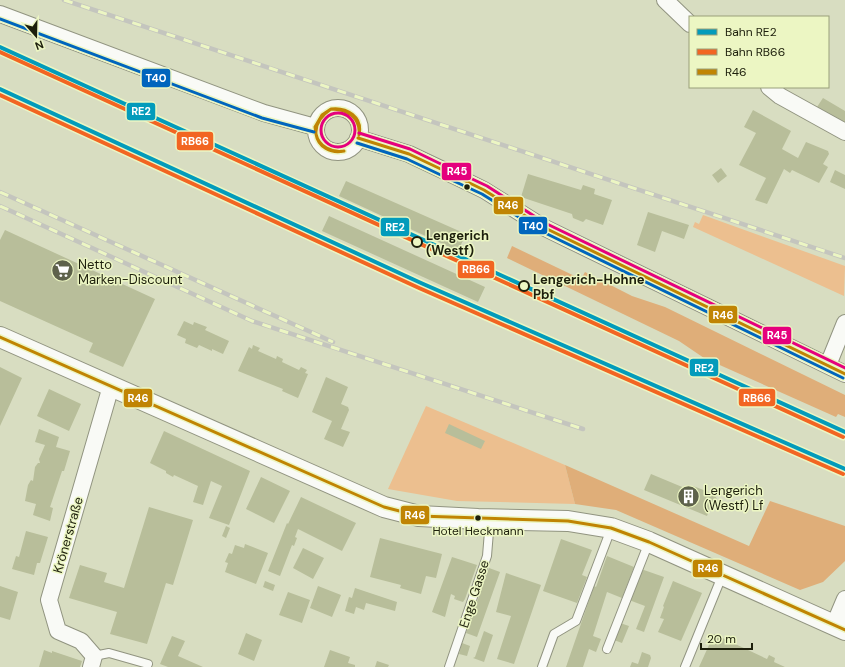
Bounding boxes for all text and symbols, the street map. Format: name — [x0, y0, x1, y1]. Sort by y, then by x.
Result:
north arrow — [16, 16, 56, 56]
legend — [689, 16, 829, 88]
text: Bahn RE2 — [725, 24, 777, 40]
text: N — [33, 37, 46, 53]
text: Bahn RB66 — [725, 44, 785, 60]
text: R46 — [725, 64, 747, 80]
line badge: T40 — [141, 68, 171, 88]
text: T40 — [146, 71, 167, 85]
line badge: RE2 — [126, 102, 156, 121]
text: RE2 — [131, 104, 151, 118]
line badge: RB66 — [176, 131, 214, 151]
text: RB66 — [181, 134, 209, 148]
line badge: R45 — [441, 162, 472, 181]
text: R45 — [447, 164, 467, 178]
unlabelled marker — [462, 182, 472, 192]
line badge: R46 — [493, 196, 524, 215]
text: R46 — [498, 198, 518, 212]
line badge: T40 — [518, 216, 548, 235]
line badge: RE2 — [380, 217, 410, 237]
text: T40 — [523, 219, 544, 233]
text: RE2 — [385, 220, 405, 234]
place label: Lengerich (Westf) — [426, 227, 489, 259]
marker: Lengerich (Westf) — [411, 236, 423, 248]
place label: Netto Marken-Discount — [78, 256, 183, 288]
supermarket icon: Netto Marken-Discount — [50, 258, 76, 284]
line badge: RB66 — [457, 260, 495, 279]
text: RB66 — [462, 262, 490, 276]
place label: Lengerich-Hohne Pbf — [533, 271, 645, 303]
marker: Lengerich-Hohne Pbf — [518, 280, 530, 292]
line badge: R46 — [708, 305, 738, 324]
text: R46 — [713, 308, 733, 322]
line badge: R45 — [762, 326, 792, 345]
text: R45 — [767, 328, 787, 342]
line badge: RE2 — [689, 358, 719, 377]
text: RE2 — [694, 361, 714, 375]
line badge: R46 — [123, 388, 153, 408]
line badge: RB66 — [738, 388, 776, 407]
text: R46 — [128, 391, 148, 405]
text: RB66 — [743, 391, 771, 405]
place label: Lengerich (Westf) Lf — [704, 482, 764, 514]
building icon: Lengerich (Westf) Lf — [675, 484, 701, 510]
street label: Krönerstraße — [49, 495, 87, 575]
line badge: R46 — [400, 505, 430, 525]
text: R46 — [405, 508, 425, 522]
marker: Hotel Heckmann — [473, 513, 483, 523]
place label: Hotel Heckmann — [432, 523, 524, 539]
street label: Enge Gasse — [455, 558, 493, 630]
line badge: R46 — [692, 559, 723, 578]
text: R46 — [698, 561, 718, 575]
scale bar — [701, 625, 752, 651]
text: 20 m — [707, 631, 736, 647]

